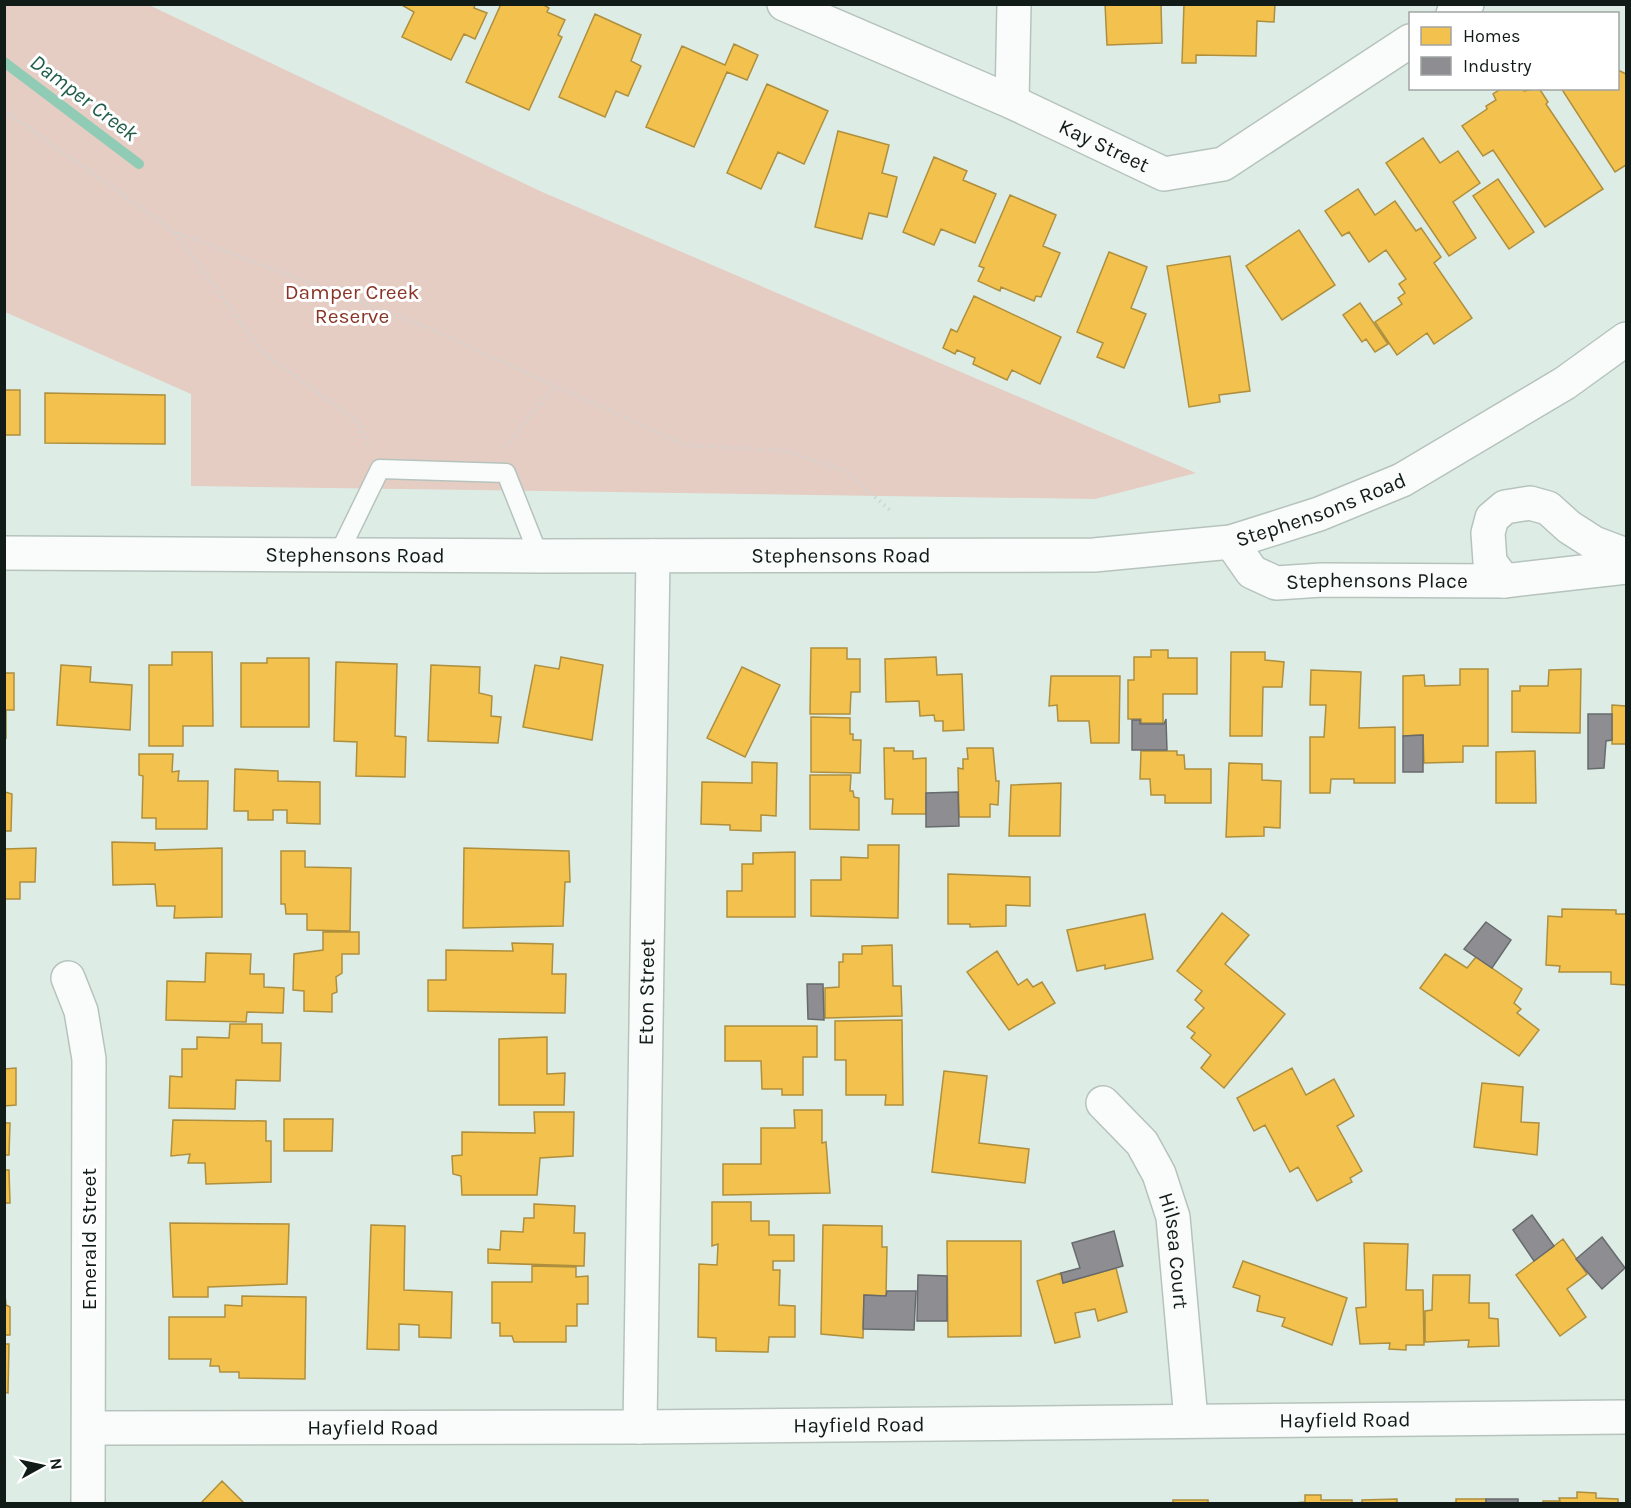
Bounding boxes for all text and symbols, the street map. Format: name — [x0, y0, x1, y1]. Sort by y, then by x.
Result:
legend — [1409, 12, 1619, 90]
text: Homes — [1463, 25, 1520, 47]
water label: Damper Creek — [25, 49, 144, 147]
text: Industry — [1463, 55, 1532, 77]
street label: Kay Street — [1055, 114, 1153, 177]
park label: Damper Creek Reserve — [285, 280, 419, 328]
street label: Stephensons Road — [1233, 468, 1409, 552]
street label: Stephensons Road — [265, 542, 445, 567]
street label: Stephensons Road — [751, 543, 931, 568]
street label: Stephensons Place — [1285, 568, 1468, 594]
street label: Eton Street — [634, 938, 659, 1046]
street label: Emerald Street — [77, 1168, 101, 1310]
street label: Hilsea Court — [1154, 1189, 1193, 1310]
street label: Hayfield Road — [1279, 1407, 1411, 1433]
street label: Hayfield Road — [793, 1412, 925, 1437]
street label: Hayfield Road — [307, 1415, 439, 1440]
north arrow — [12, 1436, 72, 1496]
text: N — [46, 1457, 67, 1471]

